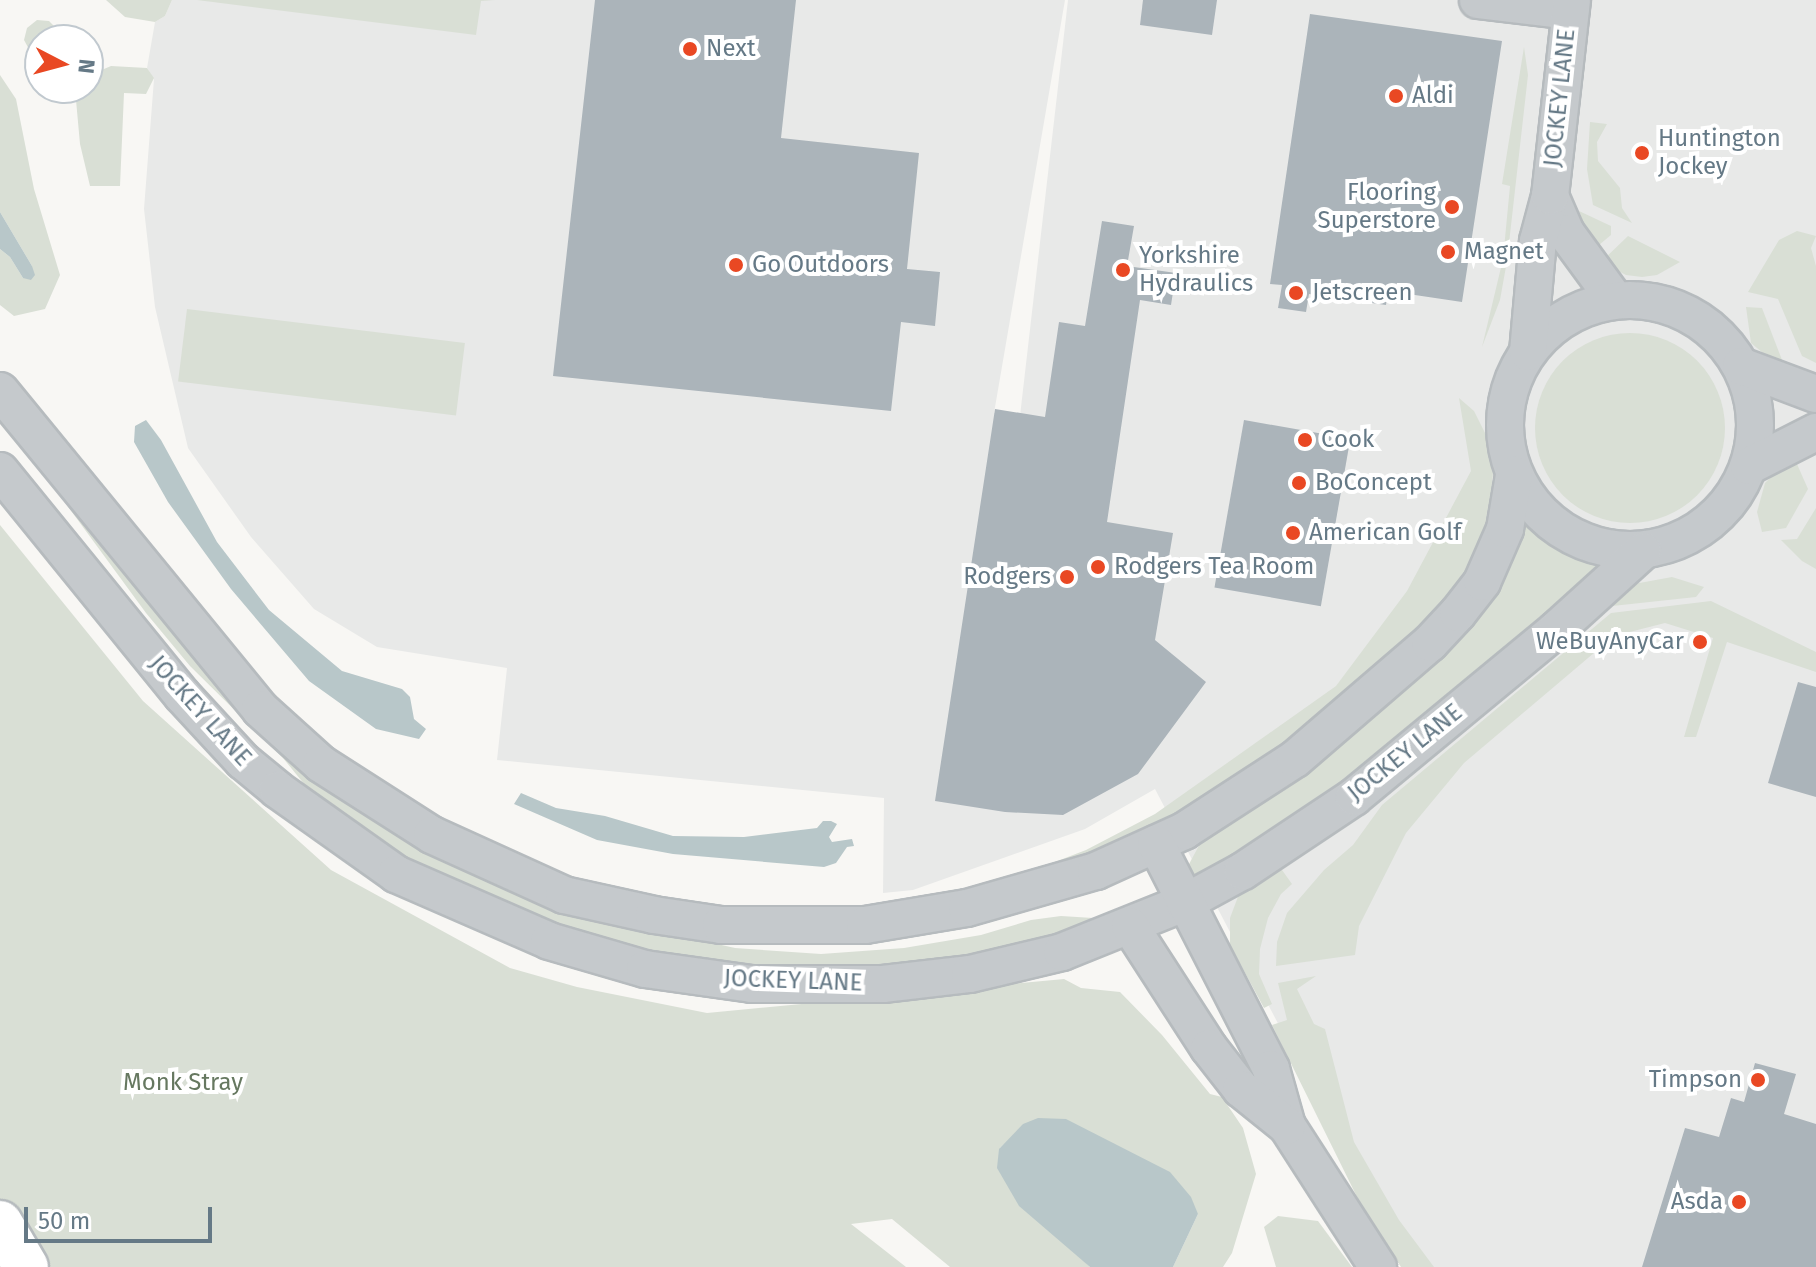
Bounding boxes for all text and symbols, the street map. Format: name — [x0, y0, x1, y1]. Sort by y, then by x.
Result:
north arrow — [24, 24, 104, 104]
street label: JOCKEY LANE — [1538, 28, 1582, 168]
place label: Next — [706, 35, 756, 63]
marker: Next — [681, 40, 699, 58]
text: N — [72, 58, 101, 75]
place label: Aldi — [1412, 82, 1454, 110]
marker: Aldi — [1387, 87, 1405, 105]
place label: Huntington Jockey — [1658, 125, 1781, 181]
marker: Huntington Jockey — [1633, 144, 1651, 162]
place label: Flooring Superstore — [1318, 179, 1436, 235]
marker: Flooring Superstore — [1443, 198, 1461, 216]
place label: Magnet — [1464, 238, 1544, 266]
place label: Yorkshire Hydraulics — [1139, 242, 1253, 298]
marker: Magnet — [1439, 243, 1457, 261]
place label: Go Outdoors — [752, 251, 889, 279]
marker: Go Outdoors — [727, 256, 745, 274]
marker: Yorkshire Hydraulics — [1114, 261, 1132, 279]
place label: Jetscreen — [1312, 279, 1413, 307]
marker: Jetscreen — [1287, 284, 1305, 302]
place label: Cook — [1321, 426, 1374, 454]
marker: Cook — [1296, 431, 1314, 449]
place label: BoConcept — [1315, 469, 1432, 497]
marker: BoConcept — [1290, 474, 1308, 492]
place label: American Golf — [1309, 519, 1461, 547]
marker: American Golf — [1284, 524, 1302, 542]
place label: Rodgers Tea Room — [1114, 553, 1314, 581]
marker: Rodgers Tea Room — [1089, 558, 1107, 576]
place label: Rodgers — [963, 563, 1051, 591]
marker: Rodgers — [1058, 568, 1076, 586]
place label: WeBuyAnyCar — [1536, 628, 1684, 656]
marker: WeBuyAnyCar — [1691, 633, 1709, 651]
street label: JOCKEY LANE — [143, 650, 257, 772]
street label: JOCKEY LANE — [1342, 698, 1468, 808]
street label: JOCKEY LANE — [723, 964, 863, 998]
place label: Timpson — [1649, 1066, 1742, 1094]
park label: Monk Stray — [123, 1069, 243, 1097]
marker: Timpson — [1749, 1071, 1767, 1089]
place label: Asda — [1671, 1188, 1723, 1216]
scale bar — [28, 1191, 216, 1241]
marker: Asda — [1730, 1193, 1748, 1211]
text: 50 m — [38, 1207, 90, 1235]

